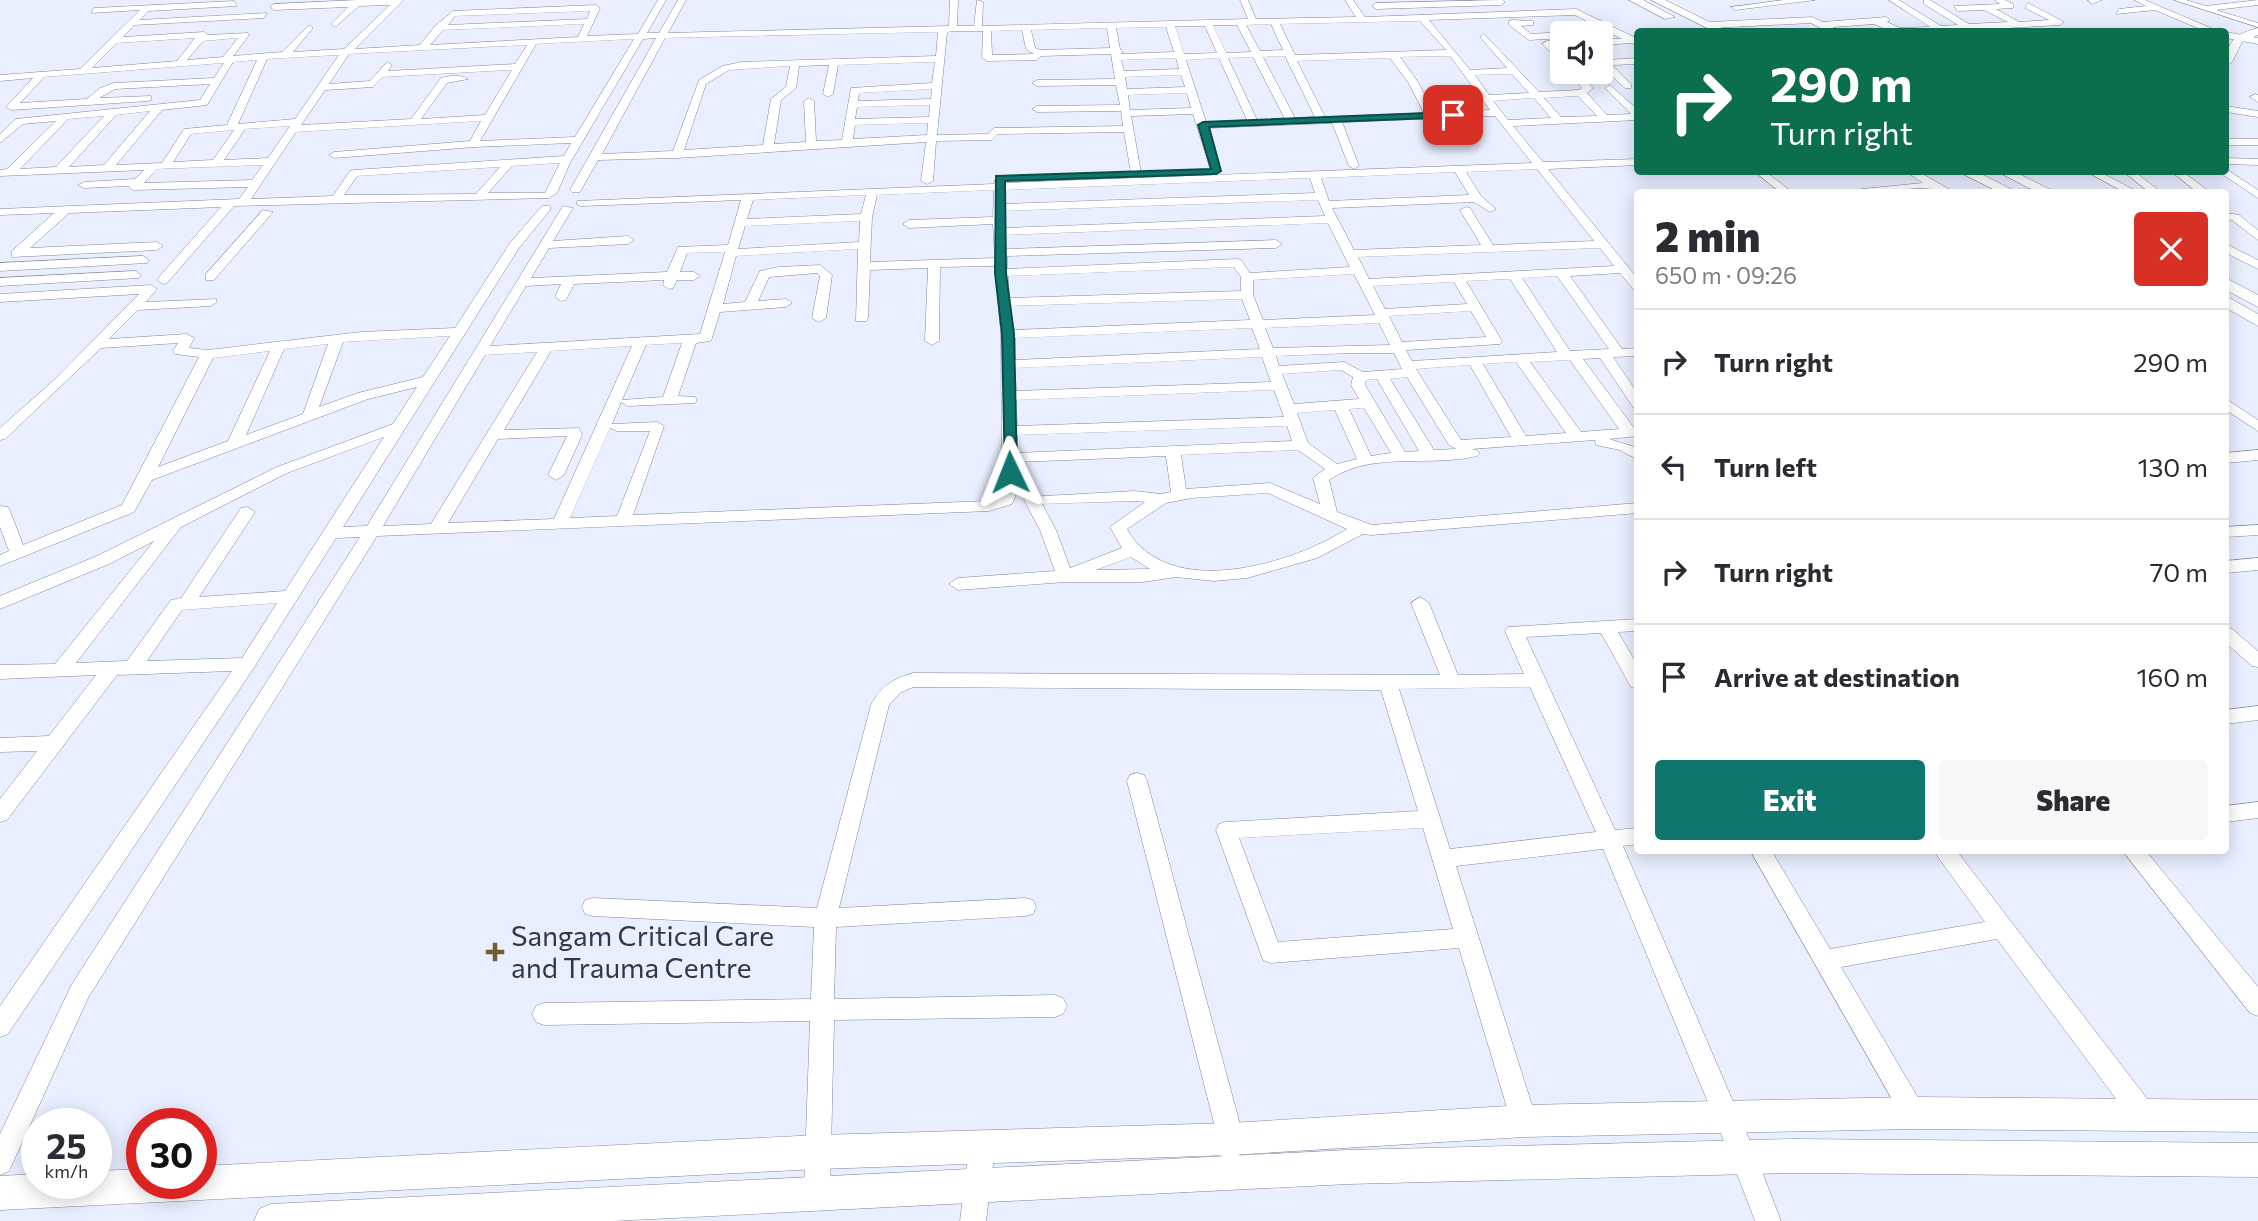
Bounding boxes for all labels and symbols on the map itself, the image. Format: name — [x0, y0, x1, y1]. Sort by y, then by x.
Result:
pin — [1423, 85, 1483, 145]
position arrow — [973, 435, 1047, 509]
place label: Sangam Critical Care and Trauma Centre — [511, 918, 774, 984]
marker: Sangam Critical Care and Trauma Centre — [485, 942, 505, 962]
speed limit sign: 30 — [126, 1108, 217, 1199]

